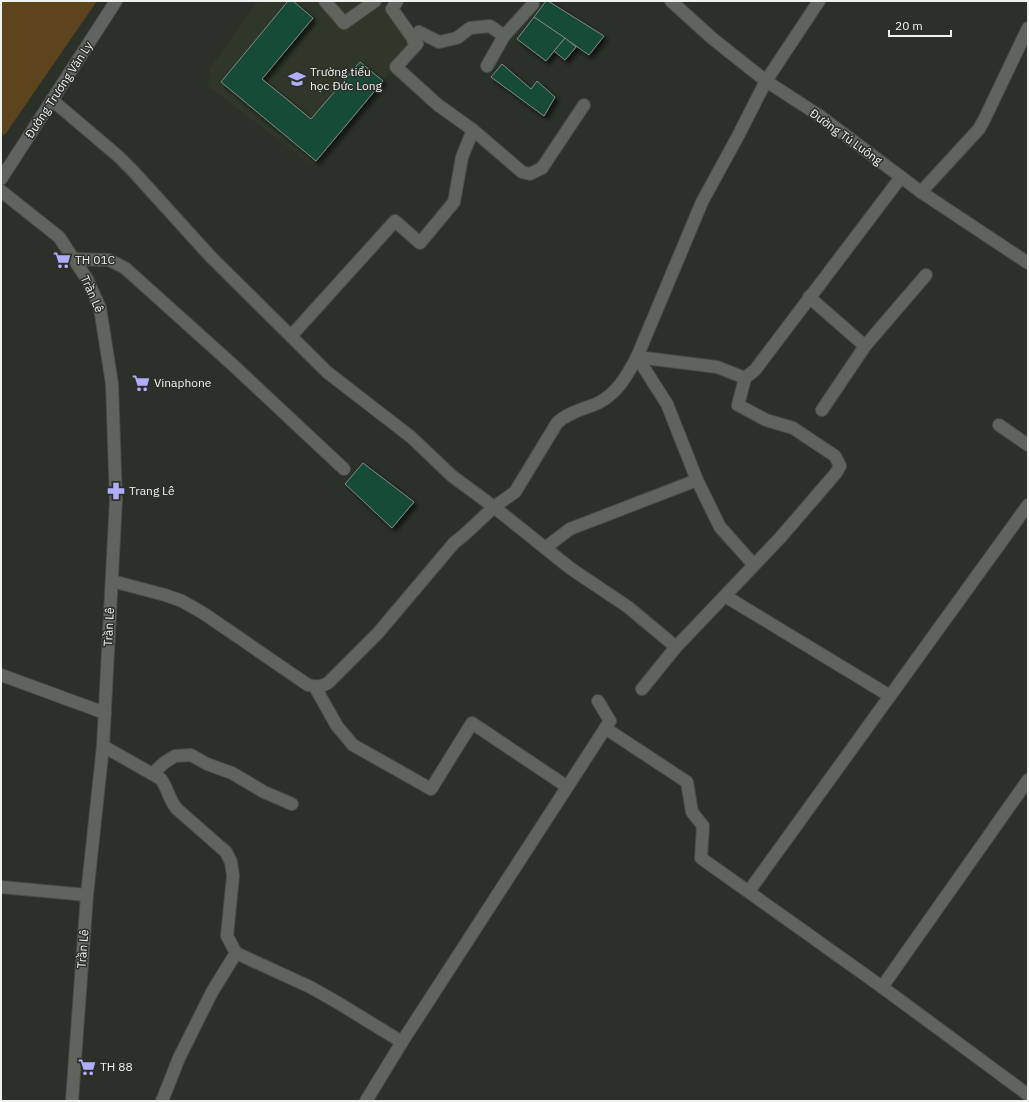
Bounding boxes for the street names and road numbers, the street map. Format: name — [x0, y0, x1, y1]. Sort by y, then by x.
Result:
street label: Đường Trương Văn Ly — [22, 39, 95, 141]
street label: Đường Tú Luông — [807, 105, 886, 168]
street label: Trần Lê — [78, 273, 107, 315]
street label: Trần Lê — [100, 607, 117, 647]
street label: Trần Lê — [74, 928, 91, 969]

